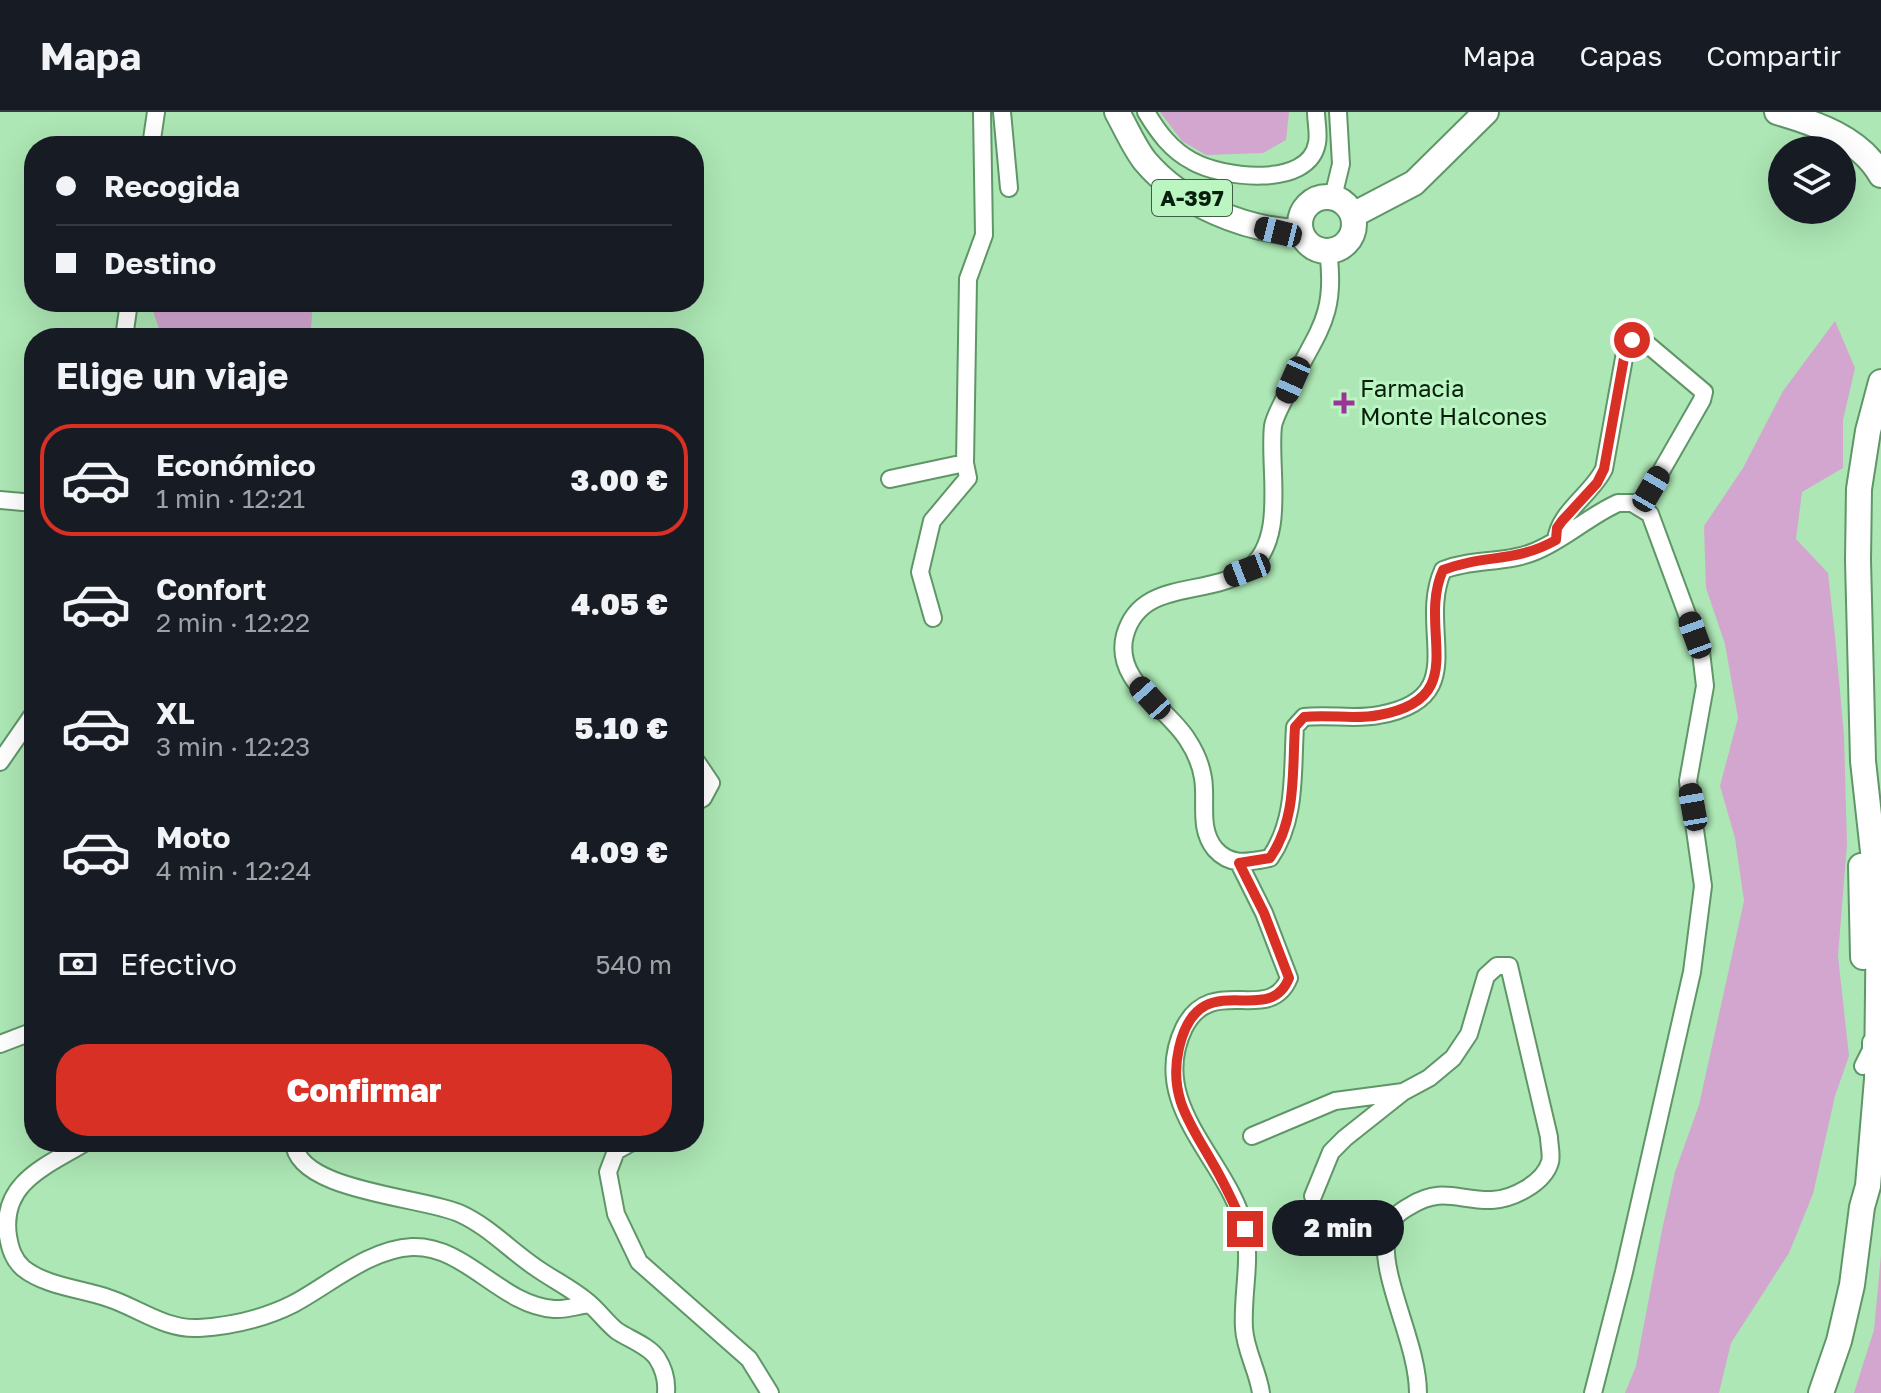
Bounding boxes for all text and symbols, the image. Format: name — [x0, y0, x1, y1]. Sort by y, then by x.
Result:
text: Mapa — [40, 33, 141, 78]
text: Mapa — [1463, 39, 1535, 72]
text: Capas — [1579, 39, 1662, 72]
text: Compartir — [1706, 39, 1841, 72]
map controls — [1768, 136, 1856, 224]
button: layers — [1768, 136, 1856, 224]
text: Recogida — [104, 168, 240, 204]
road number: A-397 — [1152, 180, 1232, 216]
car — [1252, 215, 1304, 249]
text: Destino — [104, 245, 216, 281]
route start — [1614, 322, 1650, 358]
car — [1272, 353, 1314, 407]
text: Elige un viaje — [56, 354, 288, 397]
place label: Farmacia Monte Halcones — [1360, 373, 1547, 430]
marker: Farmacia Monte Halcones — [1335, 394, 1353, 412]
icon: car — [60, 444, 132, 516]
text: Económico — [156, 447, 316, 483]
text: 3.00 € — [571, 462, 668, 498]
car — [1629, 462, 1673, 516]
text: 1 min · 12:21 — [156, 483, 305, 514]
car — [1220, 550, 1274, 590]
icon: car — [60, 568, 132, 640]
text: Confort — [156, 571, 267, 607]
text: 4.05 € — [571, 586, 668, 622]
text: 2 min · 12:22 — [156, 607, 310, 638]
car — [1676, 608, 1714, 662]
car — [1125, 672, 1175, 724]
icon: car — [60, 692, 132, 764]
text: XL — [156, 695, 195, 731]
text: 5.10 € — [574, 710, 668, 746]
text: 3 min · 12:23 — [156, 731, 310, 762]
car — [1677, 781, 1709, 833]
icon: car — [60, 816, 132, 888]
text: Moto — [156, 819, 231, 855]
text: 4.09 € — [571, 834, 668, 870]
text: 4 min · 12:24 — [156, 855, 312, 886]
icon: cash — [56, 942, 100, 986]
text: Efectivo — [120, 946, 237, 982]
text: 540 m — [595, 949, 672, 980]
button: Confirmar — [56, 1044, 672, 1136]
callout: 2 min — [1273, 1201, 1405, 1257]
route end — [1227, 1211, 1263, 1247]
text: 2 min — [1304, 1212, 1372, 1243]

